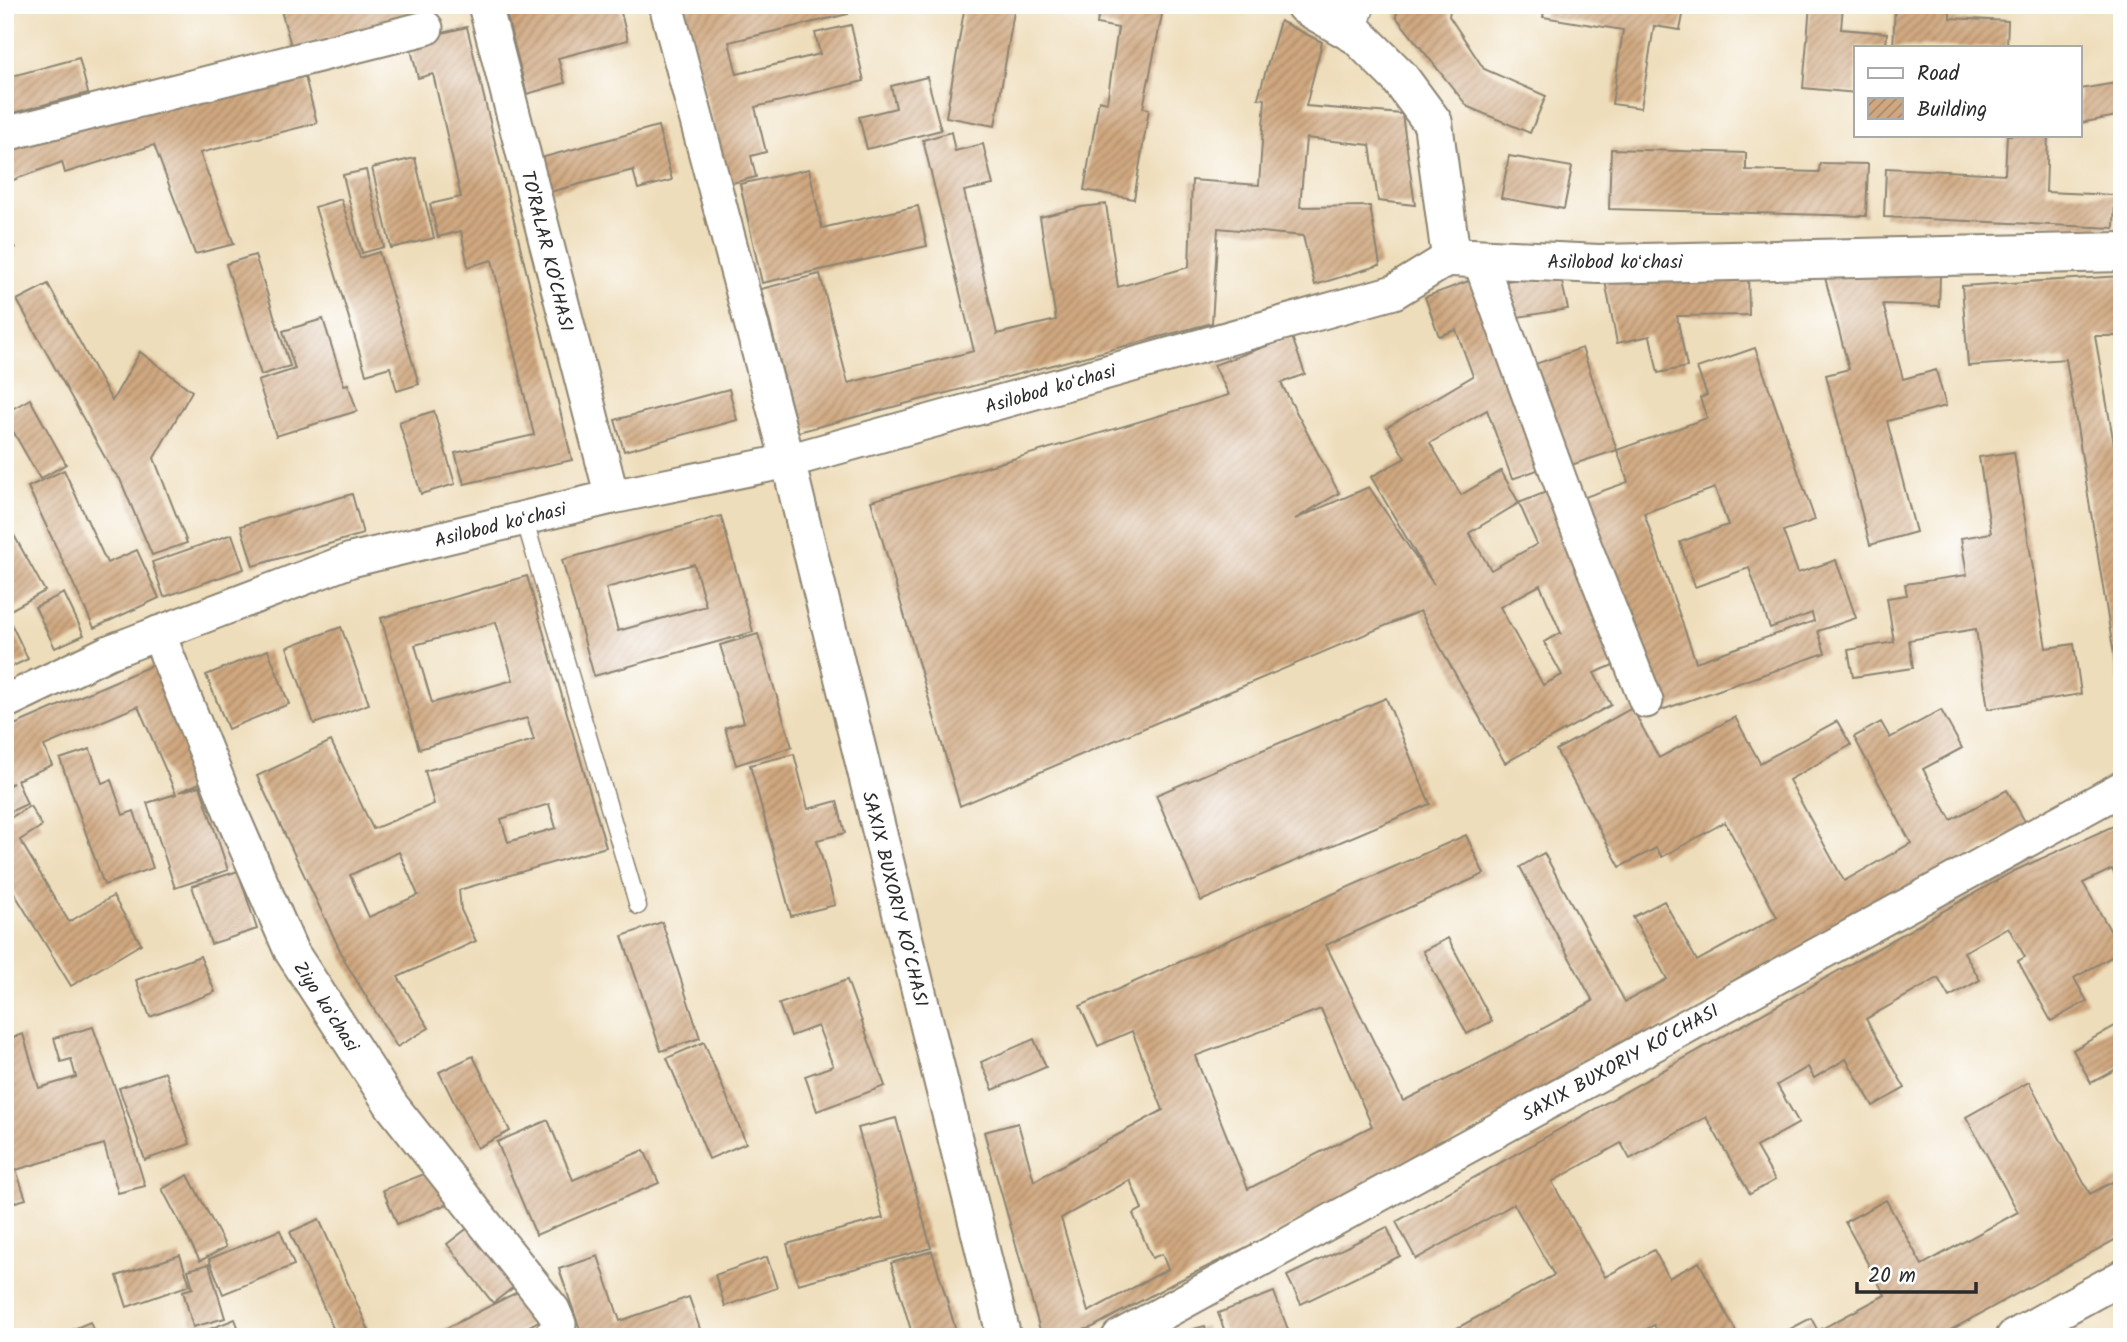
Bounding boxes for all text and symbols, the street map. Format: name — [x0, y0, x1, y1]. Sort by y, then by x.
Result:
legend — [1854, 46, 2082, 136]
text: Road — [1917, 58, 1960, 91]
text: Building — [1917, 94, 1987, 127]
street label: TO'RALAR KO'CHASI — [512, 168, 581, 335]
street label: Asilobod koʻchasi — [1547, 248, 1684, 278]
street label: Asilobod koʻchasi — [982, 356, 1121, 423]
street label: Asilobod koʻchasi — [431, 495, 571, 557]
street label: SAXIX BUXORIY KO‘CHASI — [853, 788, 935, 1011]
street label: Ziyo koʻchasi — [285, 956, 367, 1060]
street label: SAXIX BUXORIY KO‘CHASI — [1517, 997, 1725, 1131]
scale bar — [1857, 1251, 1976, 1295]
text: 20 m — [1868, 1260, 1916, 1293]

